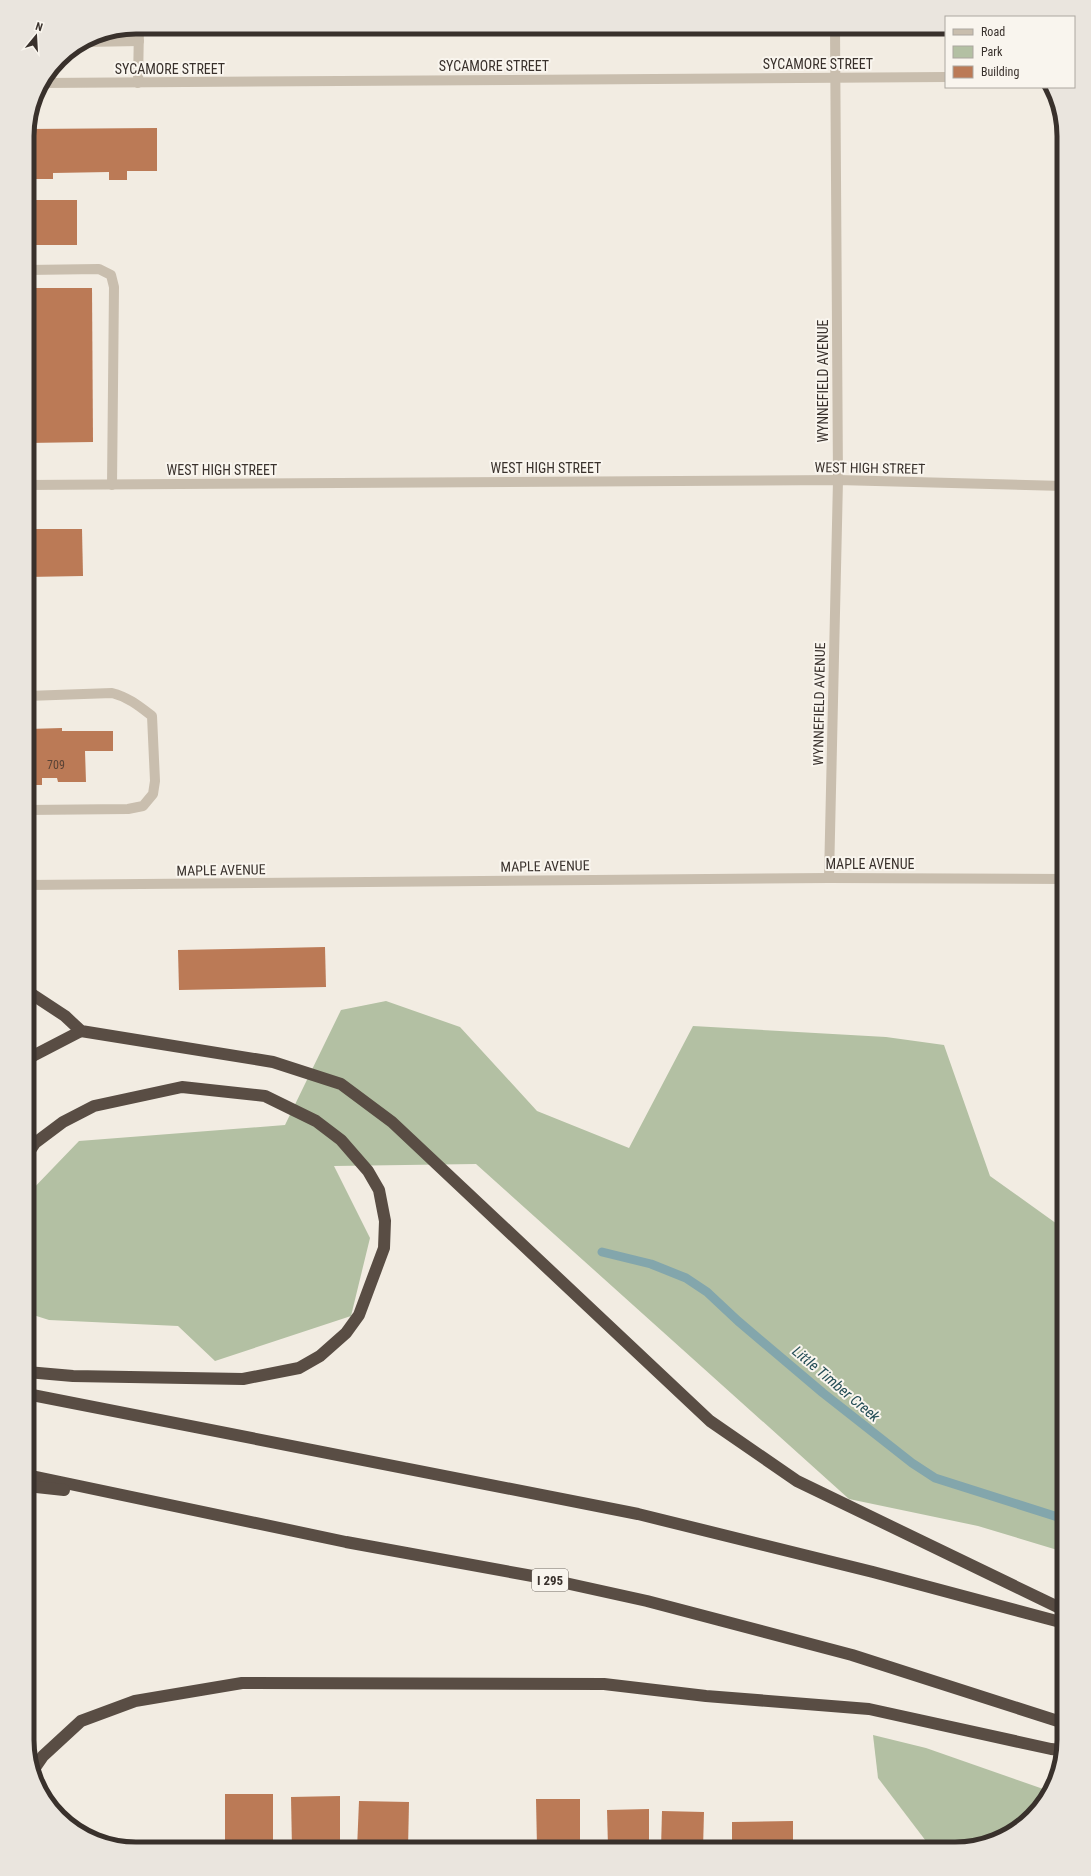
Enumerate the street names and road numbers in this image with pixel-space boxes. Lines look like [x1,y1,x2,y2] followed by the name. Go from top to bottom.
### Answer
[763,56,873,72] street label: SYCAMORE STREET
[439,58,549,74] street label: SYCAMORE STREET
[115,61,225,77] street label: SYCAMORE STREET
[815,319,831,443] street label: WYNNEFIELD AVENUE
[814,459,926,477] street label: WEST HIGH STREET
[491,460,601,476] street label: WEST HIGH STREET
[167,462,277,478] street label: WEST HIGH STREET
[810,642,828,766] street label: WYNNEFIELD AVENUE
[825,856,915,872] street label: MAPLE AVENUE
[500,857,590,875] street label: MAPLE AVENUE
[176,861,266,879] street label: MAPLE AVENUE
[532,1569,568,1591] road number: I 295

